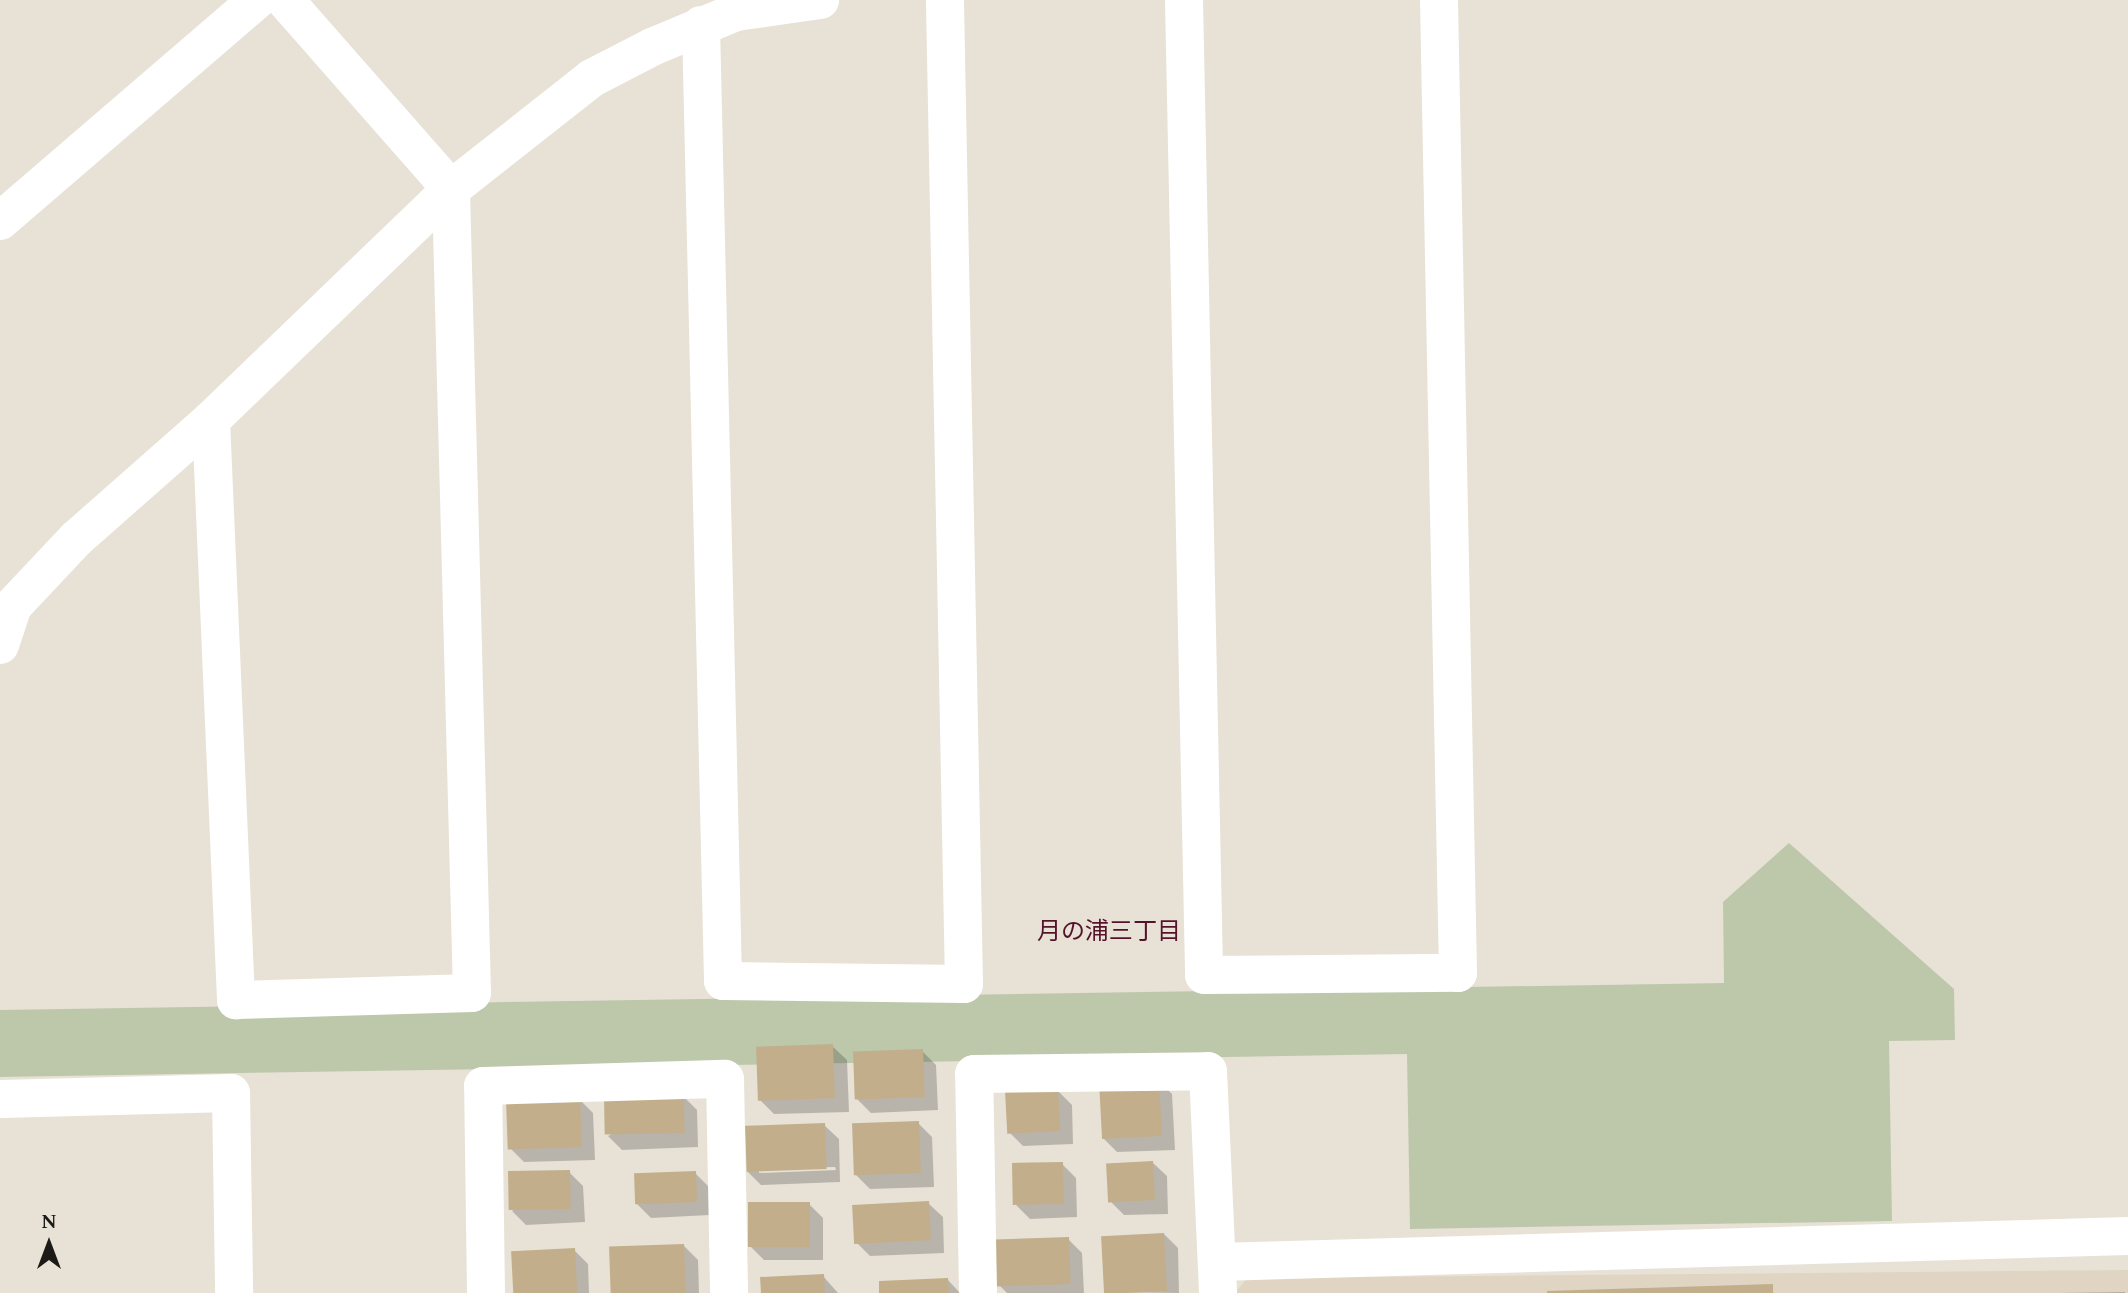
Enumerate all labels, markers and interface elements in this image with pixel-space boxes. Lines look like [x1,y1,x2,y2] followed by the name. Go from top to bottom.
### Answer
[1037,919,1181,947] district label: 月の浦三丁目
[41,1208,57,1237] text: N
[14,1209,84,1279] north arrow

